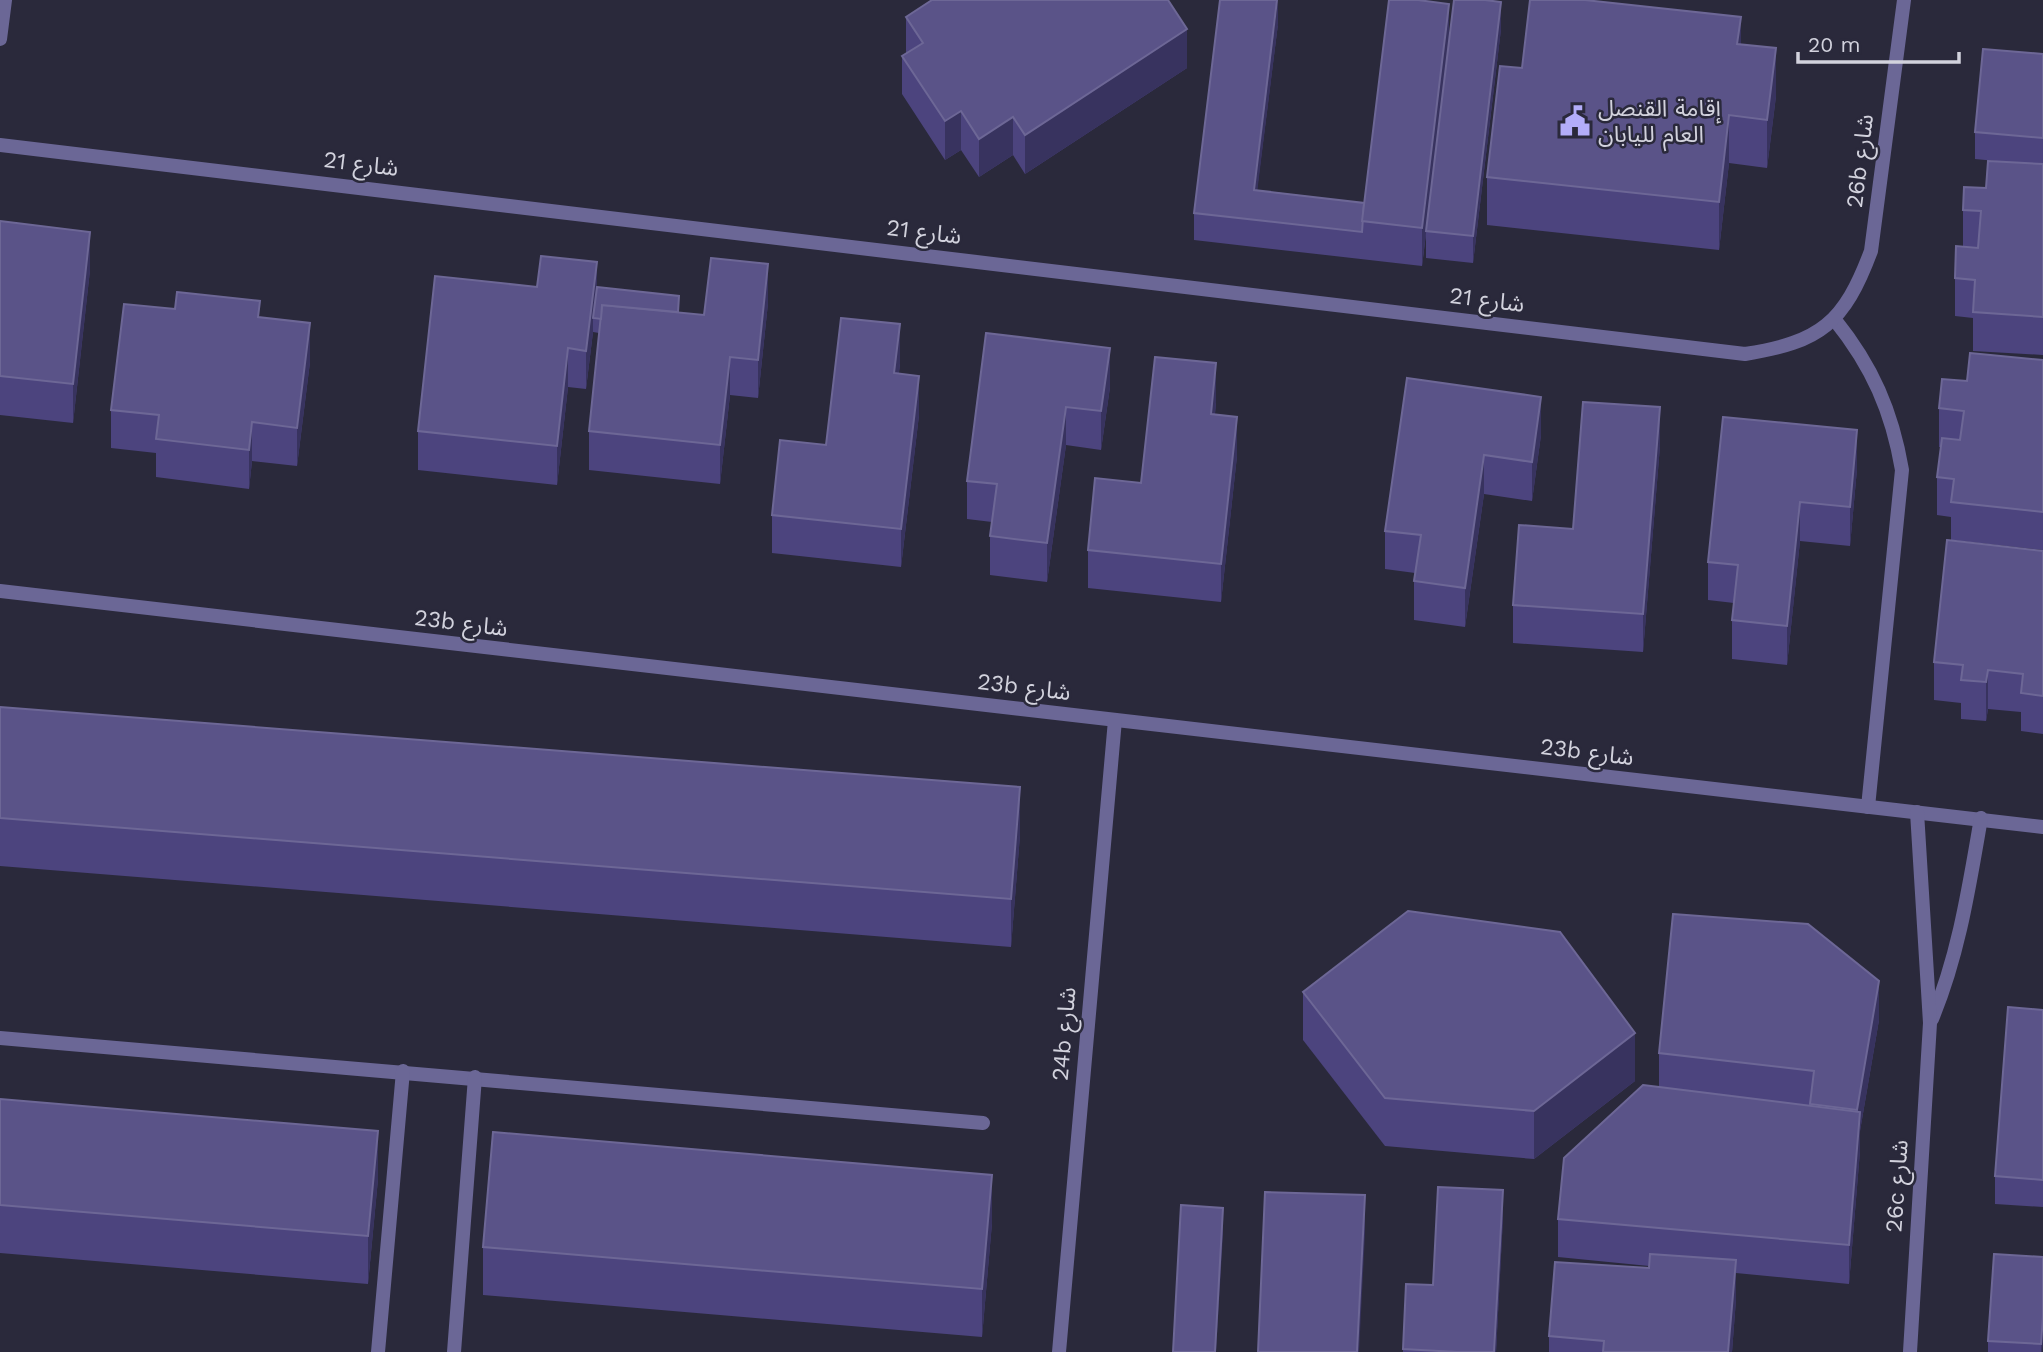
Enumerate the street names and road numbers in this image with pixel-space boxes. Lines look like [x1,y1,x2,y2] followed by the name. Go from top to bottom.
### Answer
[1841,112,1882,210] street label: 26b شارع
[322,146,400,185] street label: شارع 21
[885,214,963,253] street label: شارع 21
[1448,282,1526,321] street label: شارع 21
[412,604,509,645] street label: 23b شارع
[975,668,1072,709] street label: 23b شارع
[1538,733,1635,774] street label: 23b شارع
[1046,986,1085,1082] street label: 24b شارع
[1880,1139,1917,1234] street label: 26c شارع

